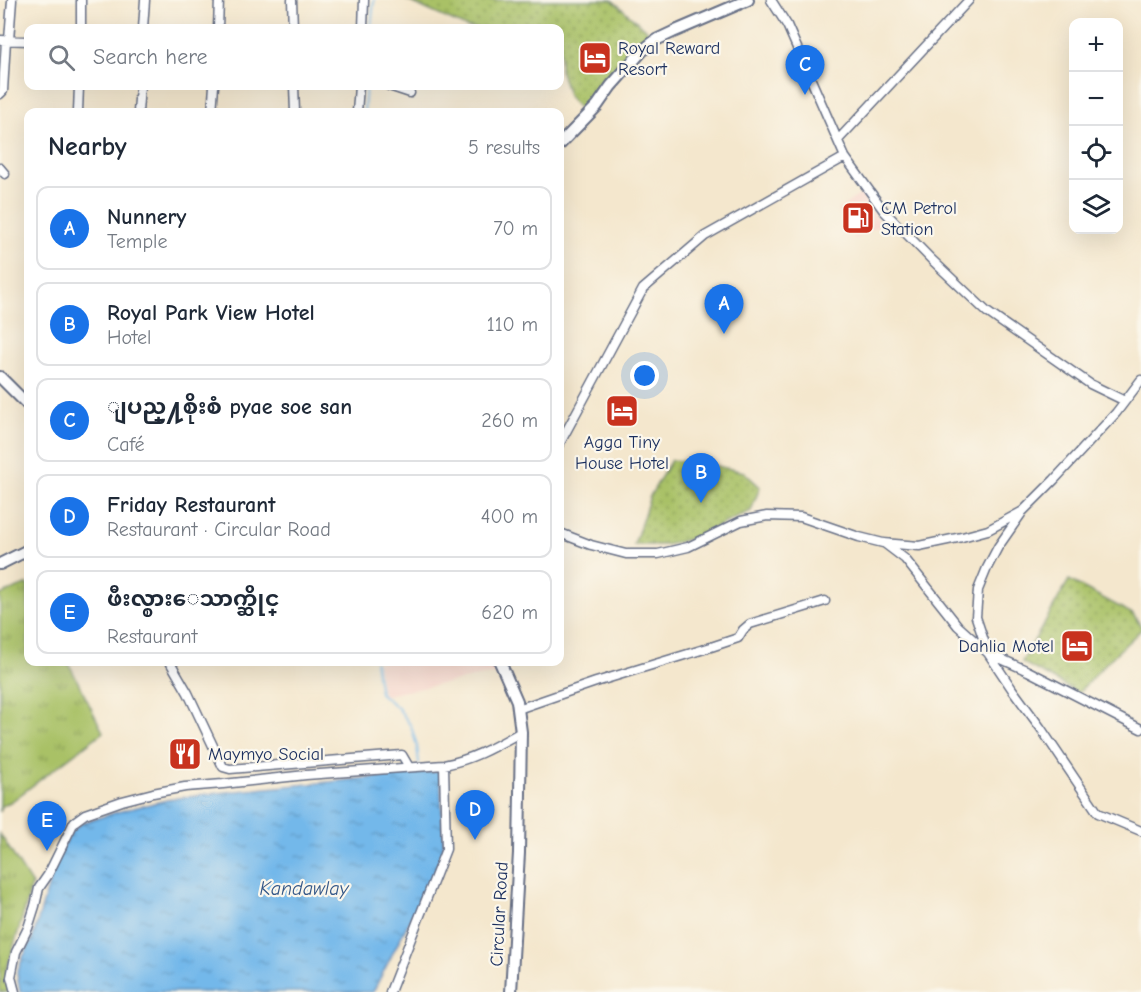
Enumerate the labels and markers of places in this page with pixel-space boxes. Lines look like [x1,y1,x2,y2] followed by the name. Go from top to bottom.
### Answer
[618,38,720,80] place label: Royal Reward Resort
[577,40,613,76] hotel icon: Royal Reward Resort
[786,46,824,95] pin: C
[881,198,957,240] place label: CM Petrol Station
[840,200,876,236] fuel station icon: CM Petrol Station
[704,284,744,334] pin: A
[604,393,640,429] hotel icon: Agga Tiny House Hotel
[575,432,669,474] place label: Agga Tiny House Hotel
[682,454,720,503] pin: B
[1059,628,1095,664] hotel icon: Dahlia Motel
[958,636,1054,657] place label: Dahlia Motel
[167,736,203,772] restaurant icon: Maymyo Social
[208,744,324,765] place label: Maymyo Social
[456,790,494,840] pin: D
[28,802,66,851] pin: E

